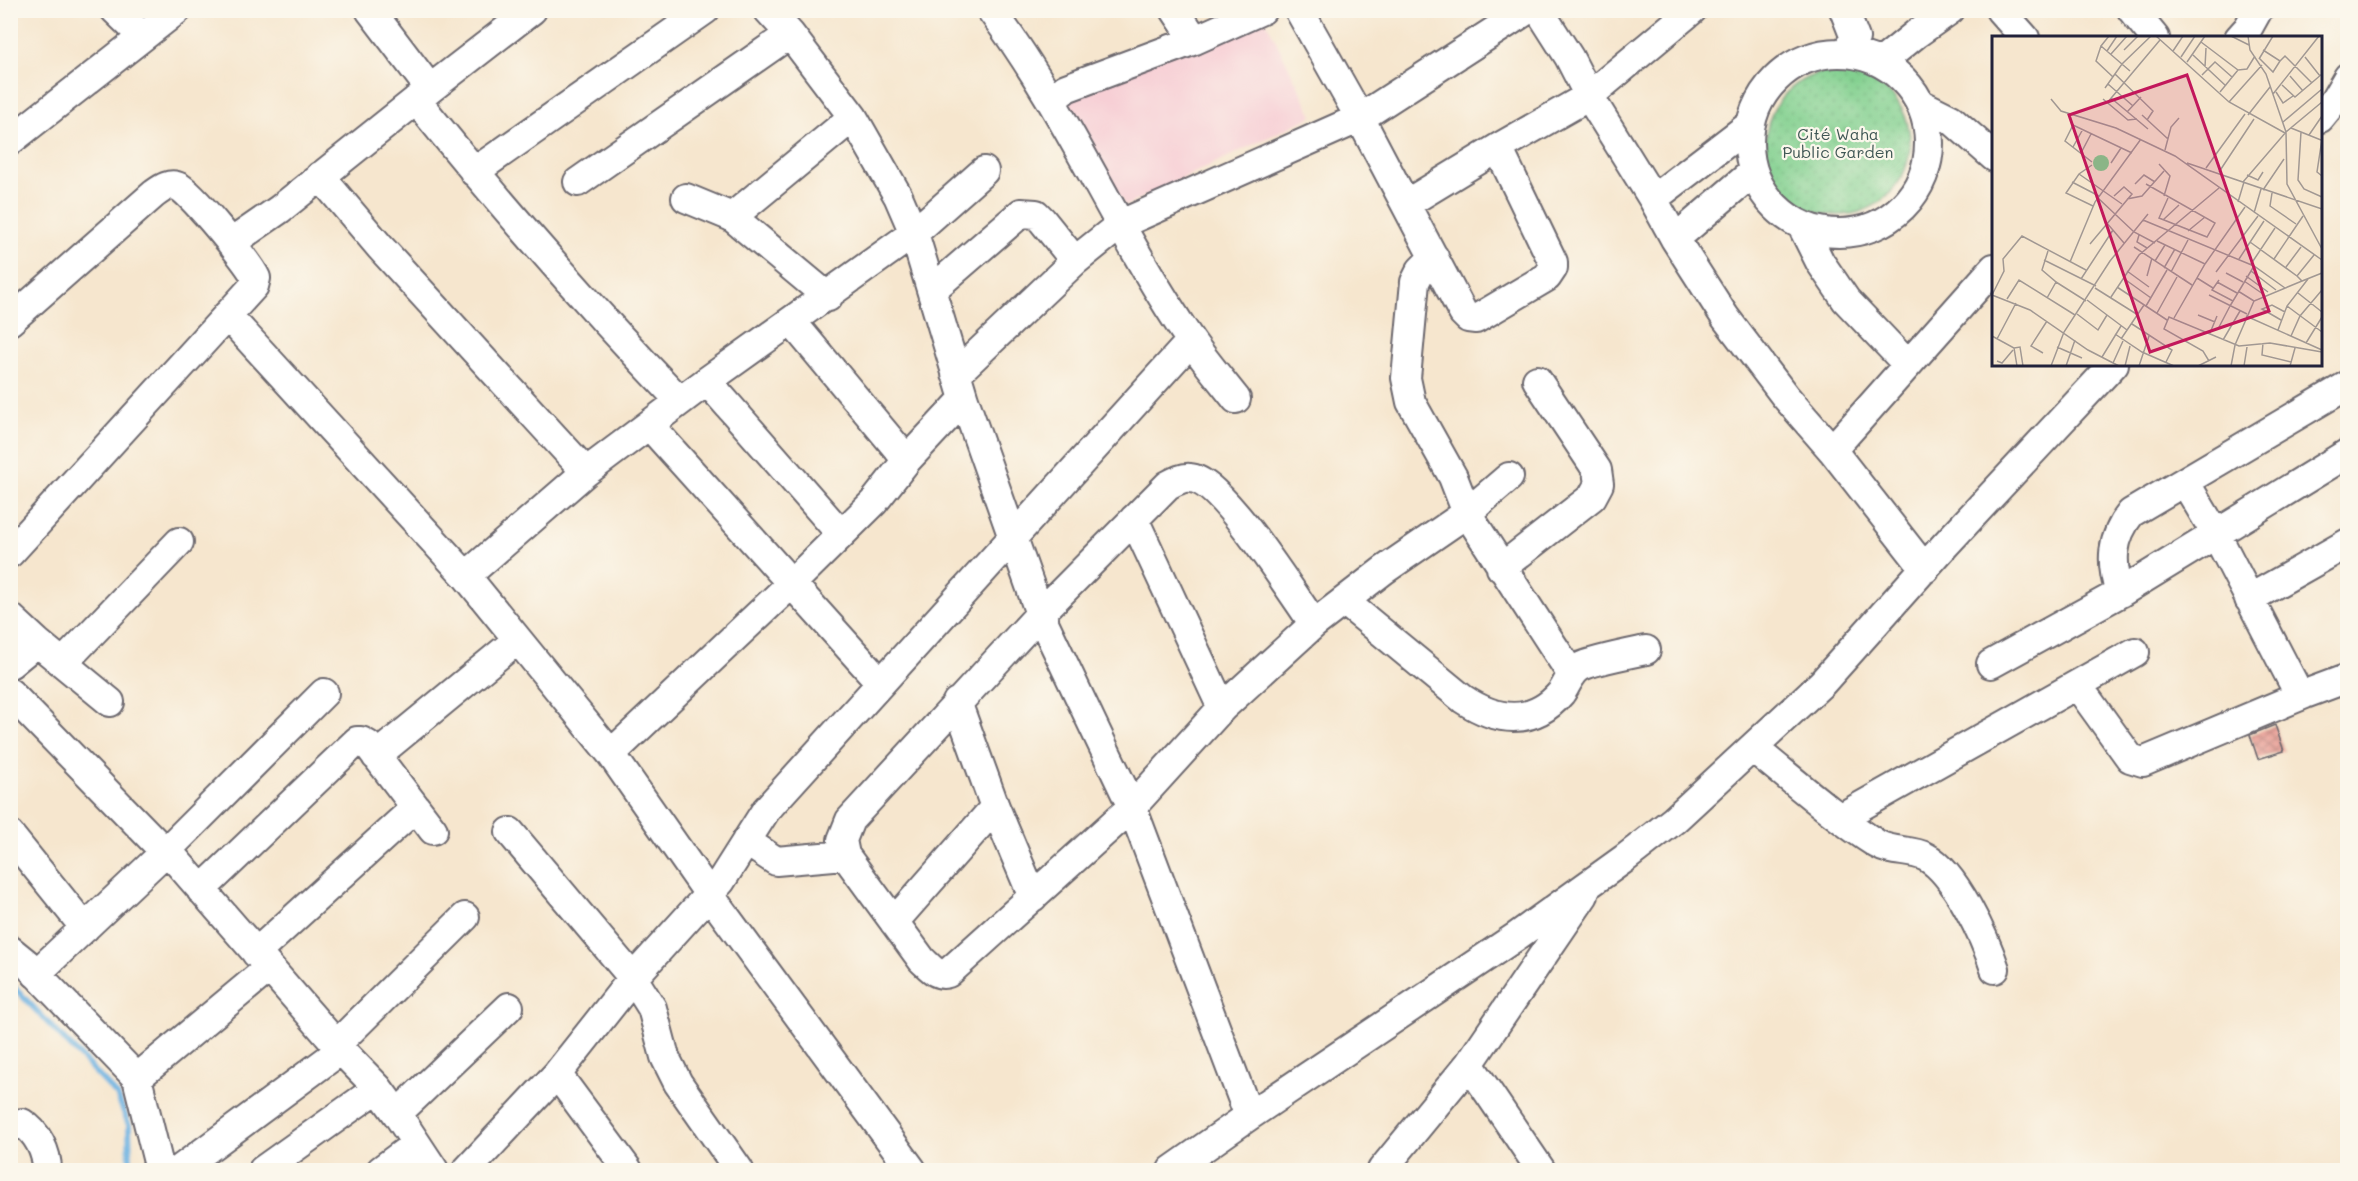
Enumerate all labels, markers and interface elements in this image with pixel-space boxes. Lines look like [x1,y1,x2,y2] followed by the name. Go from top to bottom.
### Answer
[1992,36,2322,366] inset map
[1783,123,1893,162] park label: Cité Waha Public Garden

